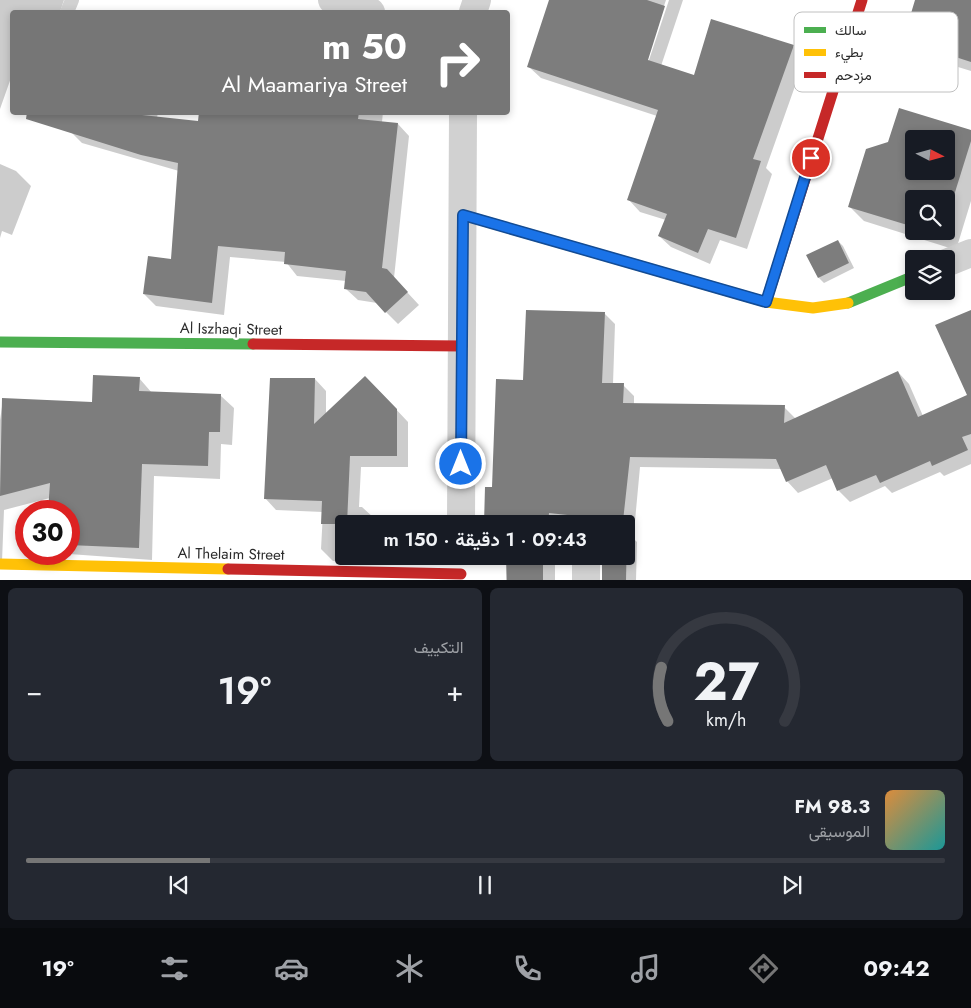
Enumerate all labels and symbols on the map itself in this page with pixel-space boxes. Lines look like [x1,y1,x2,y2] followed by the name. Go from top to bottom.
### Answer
[794,12,958,92] legend
[835,20,866,40] text: سالك
[835,42,863,64] text: بطيء
[835,65,872,85] text: مزدحم
[905,130,955,180] north arrow
[790,137,832,179] pin
[180,317,283,341] street label: Al Iszhaqi Street
[434,437,486,489] position arrow
[15,500,80,565] speed limit sign: 30
[177,542,285,566] street label: Al Thelaim Street

